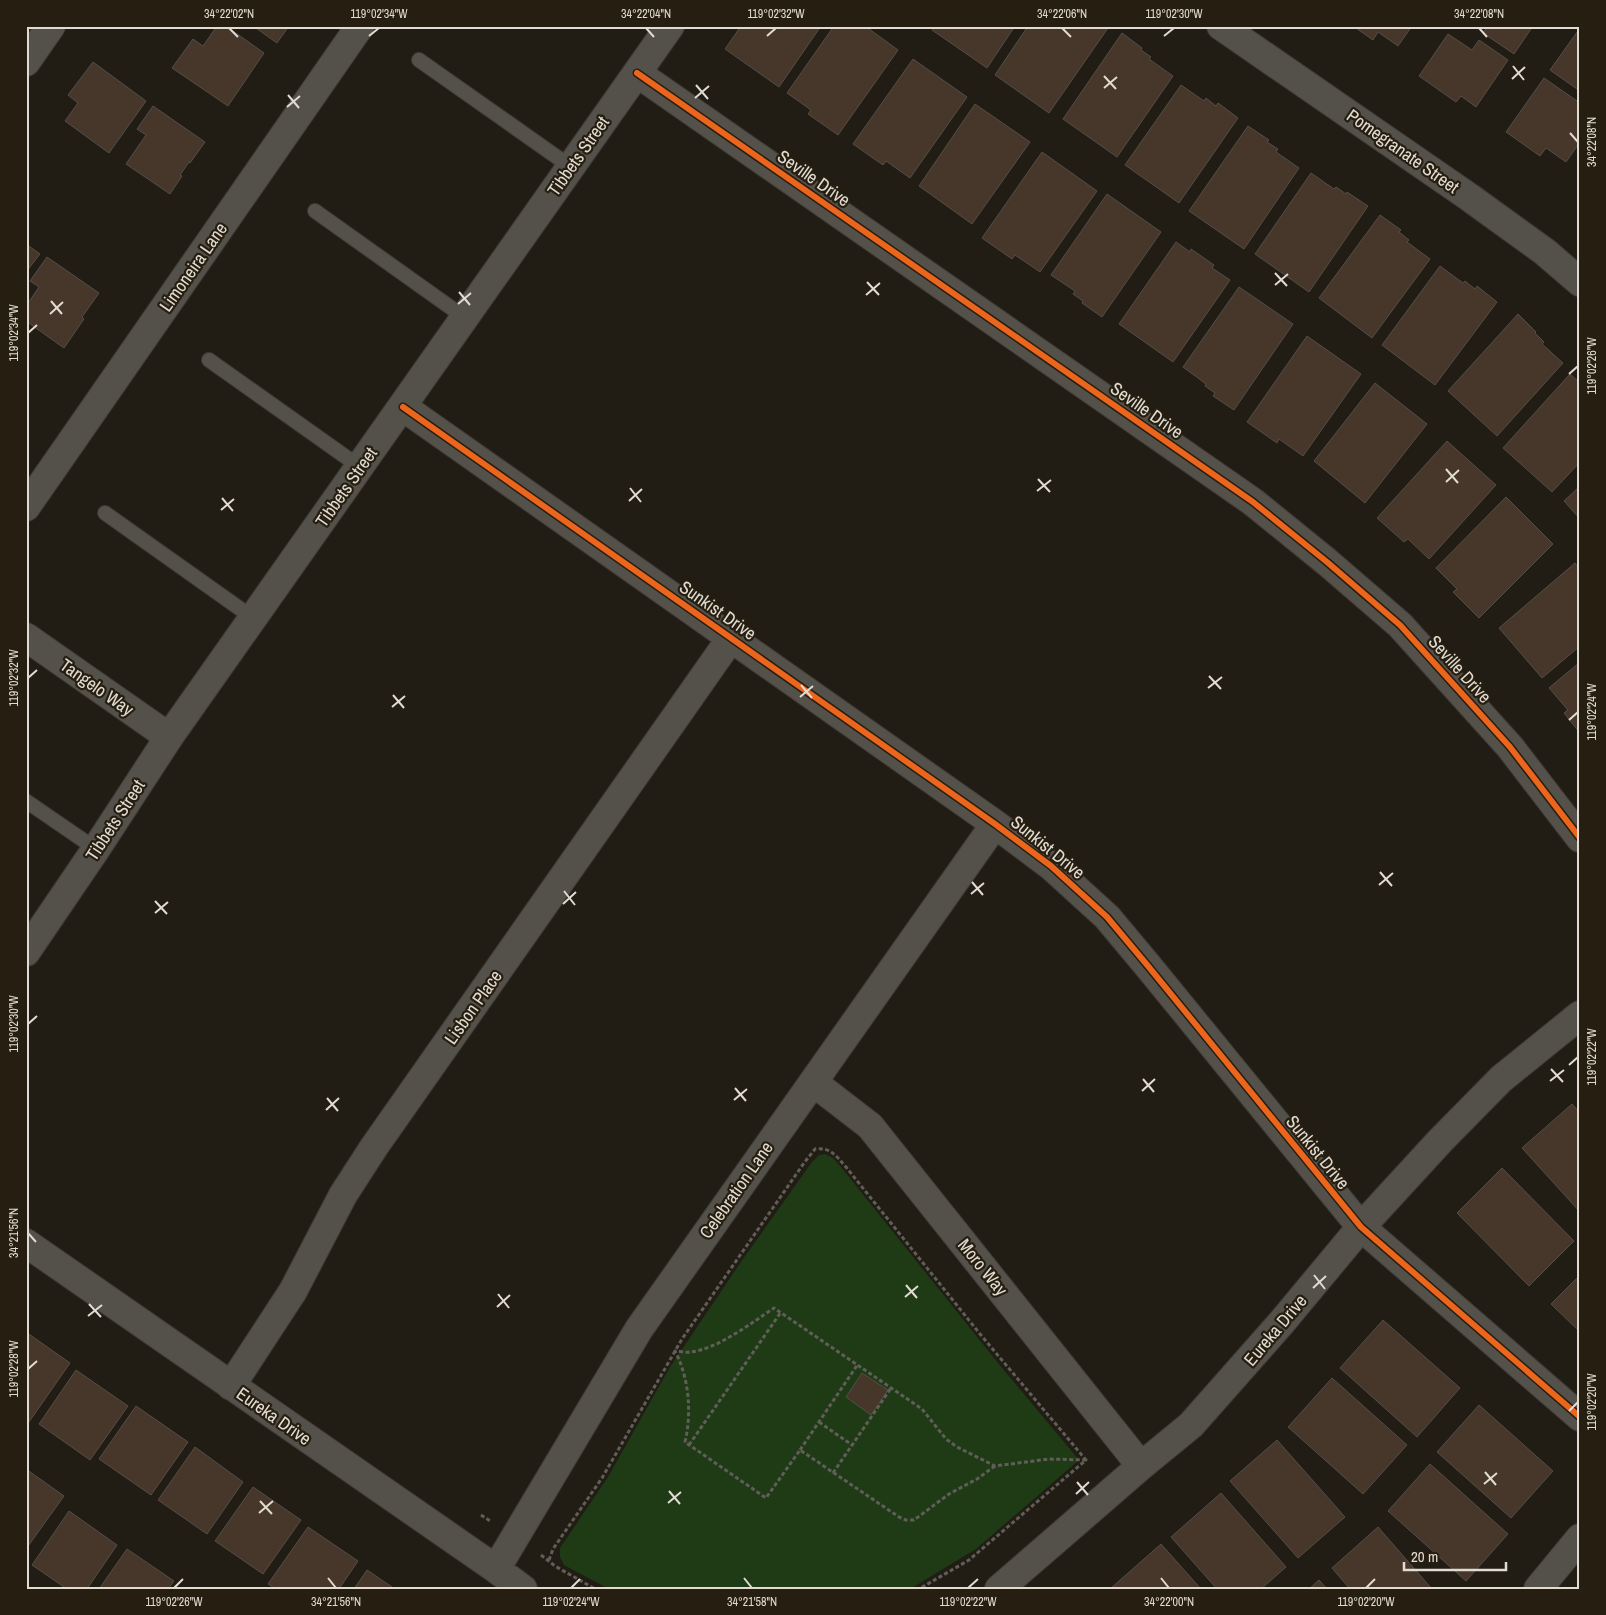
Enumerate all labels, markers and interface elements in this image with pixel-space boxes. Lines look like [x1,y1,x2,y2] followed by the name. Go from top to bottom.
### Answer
[204,6,254,22] text: 34°22'02"N
[350,6,408,22] text: 119°02'34"W
[621,6,671,22] text: 34°22'04"N
[747,6,805,22] text: 119°02'32"W
[1037,6,1087,22] text: 34°22'06"N
[1145,6,1203,22] text: 119°02'30"W
[1454,6,1504,22] text: 34°22'08"N
[1342,103,1464,199] street label: Pomegranate Street
[541,111,615,201] street label: Tibbets Street
[1584,117,1600,167] text: 34°22'08"N
[773,144,855,212] street label: Seville Drive
[153,217,233,317] street label: Limoneira Lane
[6,304,22,362] text: 119°02'34"W
[1584,337,1600,395] text: 119°02'26"W
[1106,376,1188,444] street label: Seville Drive
[309,442,383,532] street label: Tibbets Street
[675,574,761,646] street label: Sunkist Drive
[1423,630,1497,708] street label: Seville Drive
[6,649,22,707] text: 119°02'32"W
[55,652,140,722] street label: Tangelo Way
[1584,683,1600,741] text: 119°02'24"W
[79,774,151,866] street label: Tibbets Street
[1006,809,1090,885] street label: Sunkist Drive
[438,965,508,1049] street label: Lisbon Place
[6,995,22,1053] text: 119°02'30"W
[1584,1028,1600,1086] text: 119°02'22"W
[1280,1110,1356,1194] street label: Sunkist Drive
[693,1136,779,1244] street label: Celebration Lane
[6,1208,22,1258] text: 34°21'56"N
[952,1233,1014,1301] street label: Moro Way
[1238,1289,1312,1371] street label: Eureka Drive
[6,1340,22,1398] text: 119°02'28"W
[1584,1373,1600,1431] text: 119°02'20"W
[232,1381,316,1451] street label: Eureka Drive
[1404,1540,1506,1572] scale bar
[1411,1546,1438,1567] text: 20 m
[145,1594,203,1610] text: 119°02'26"W
[311,1594,361,1610] text: 34°21'56"N
[542,1594,600,1610] text: 119°02'24"W
[727,1594,777,1610] text: 34°21'58"N
[939,1594,997,1610] text: 119°02'22"W
[1144,1594,1194,1610] text: 34°22'00"N
[1337,1594,1395,1610] text: 119°02'20"W

